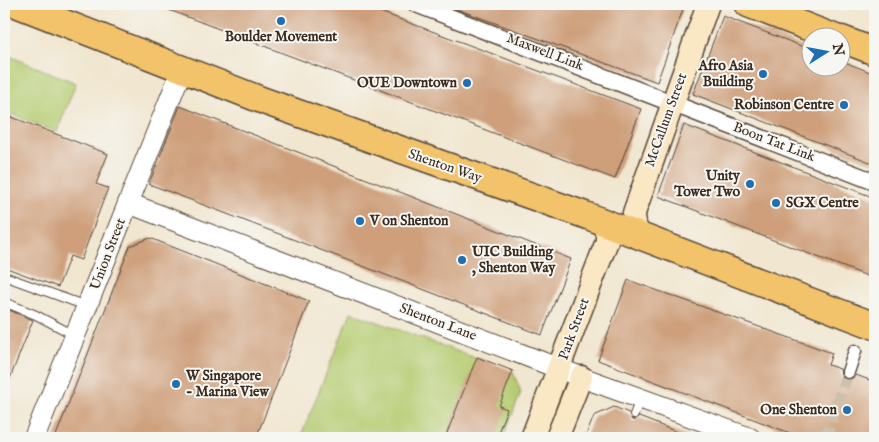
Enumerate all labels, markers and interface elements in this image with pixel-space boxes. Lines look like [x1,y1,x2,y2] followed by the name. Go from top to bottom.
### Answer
[275,15,287,27] marker: Boulder Movement
[225,28,337,46] place label: Boulder Movement
[802,28,852,78] north arrow
[504,29,586,75] street label: Maxwell Link
[828,41,848,57] text: N
[698,57,754,91] place label: Afro Asia Building
[757,68,769,80] marker: Afro Asia Building
[641,70,691,169] street label: McCallum Street
[357,74,458,92] place label: OUE Downtown
[461,77,473,89] marker: OUE Downtown
[734,96,835,114] place label: Robinson Centre
[838,99,850,111] marker: Robinson Centre
[730,118,818,166] street label: Boon Tat Link
[406,145,484,187] street label: Shenton Way
[673,167,741,201] place label: Unity Tower Two
[744,178,756,190] marker: Unity Tower Two
[786,194,859,212] place label: SGX Centre
[770,197,782,209] marker: SGX Centre
[369,212,449,230] place label: V on Shenton
[86,215,130,292] street label: Union Street
[354,215,366,227] marker: V on Shenton
[471,243,556,277] place label: UIC Building , Shenton Way
[456,254,468,266] marker: UIC Building , Shenton Way
[555,295,594,362] street label: Park Street
[397,299,480,345] street label: Shenton Lane
[185,367,269,401] place label: W Singapore - Marina View
[170,378,182,390] marker: W Singapore - Marina View
[760,401,838,419] place label: One Shenton
[841,404,853,416] marker: One Shenton

